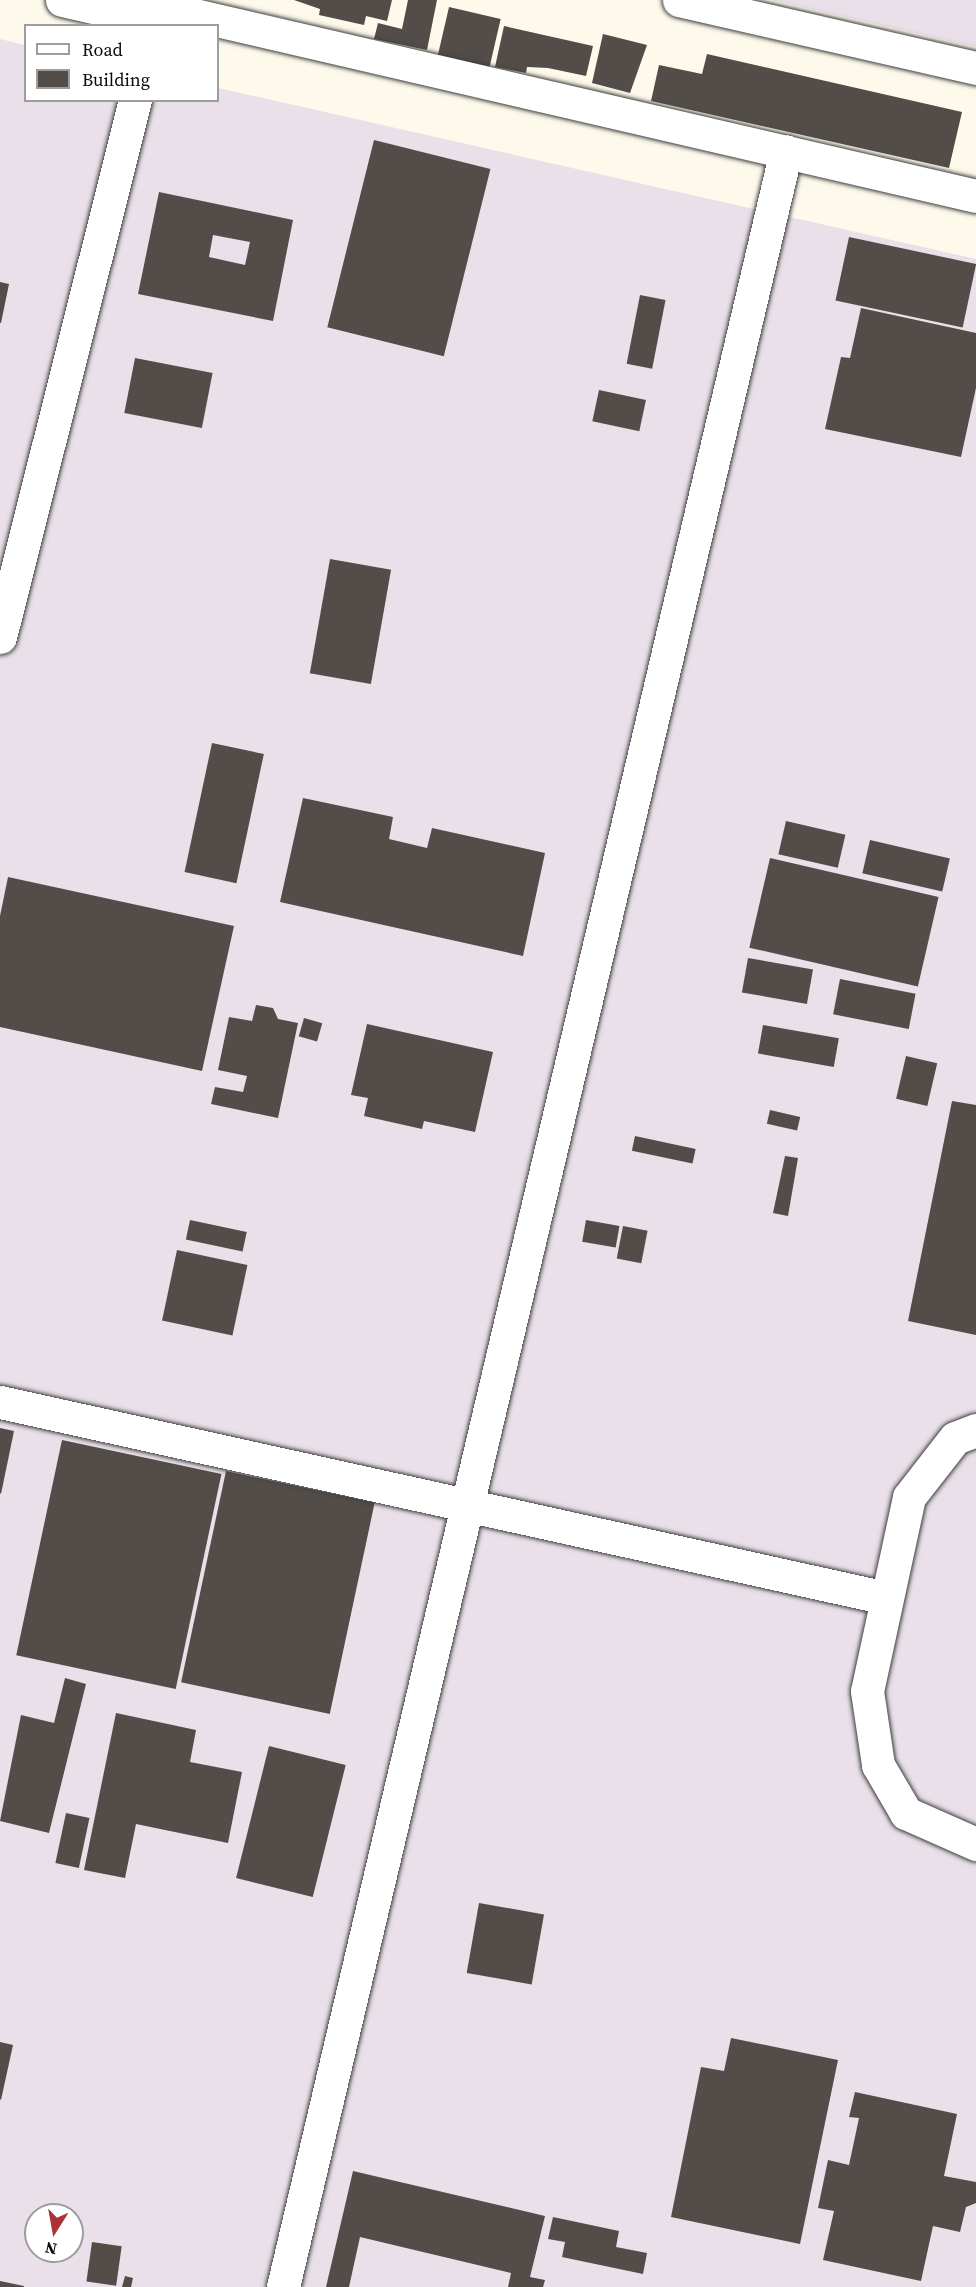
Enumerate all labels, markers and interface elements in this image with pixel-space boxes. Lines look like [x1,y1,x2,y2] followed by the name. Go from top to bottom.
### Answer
[24,24,219,102] legend
[82,37,123,62] text: Road
[82,67,150,92] text: Building
[24,2203,84,2263] north arrow
[43,2237,59,2261] text: N

